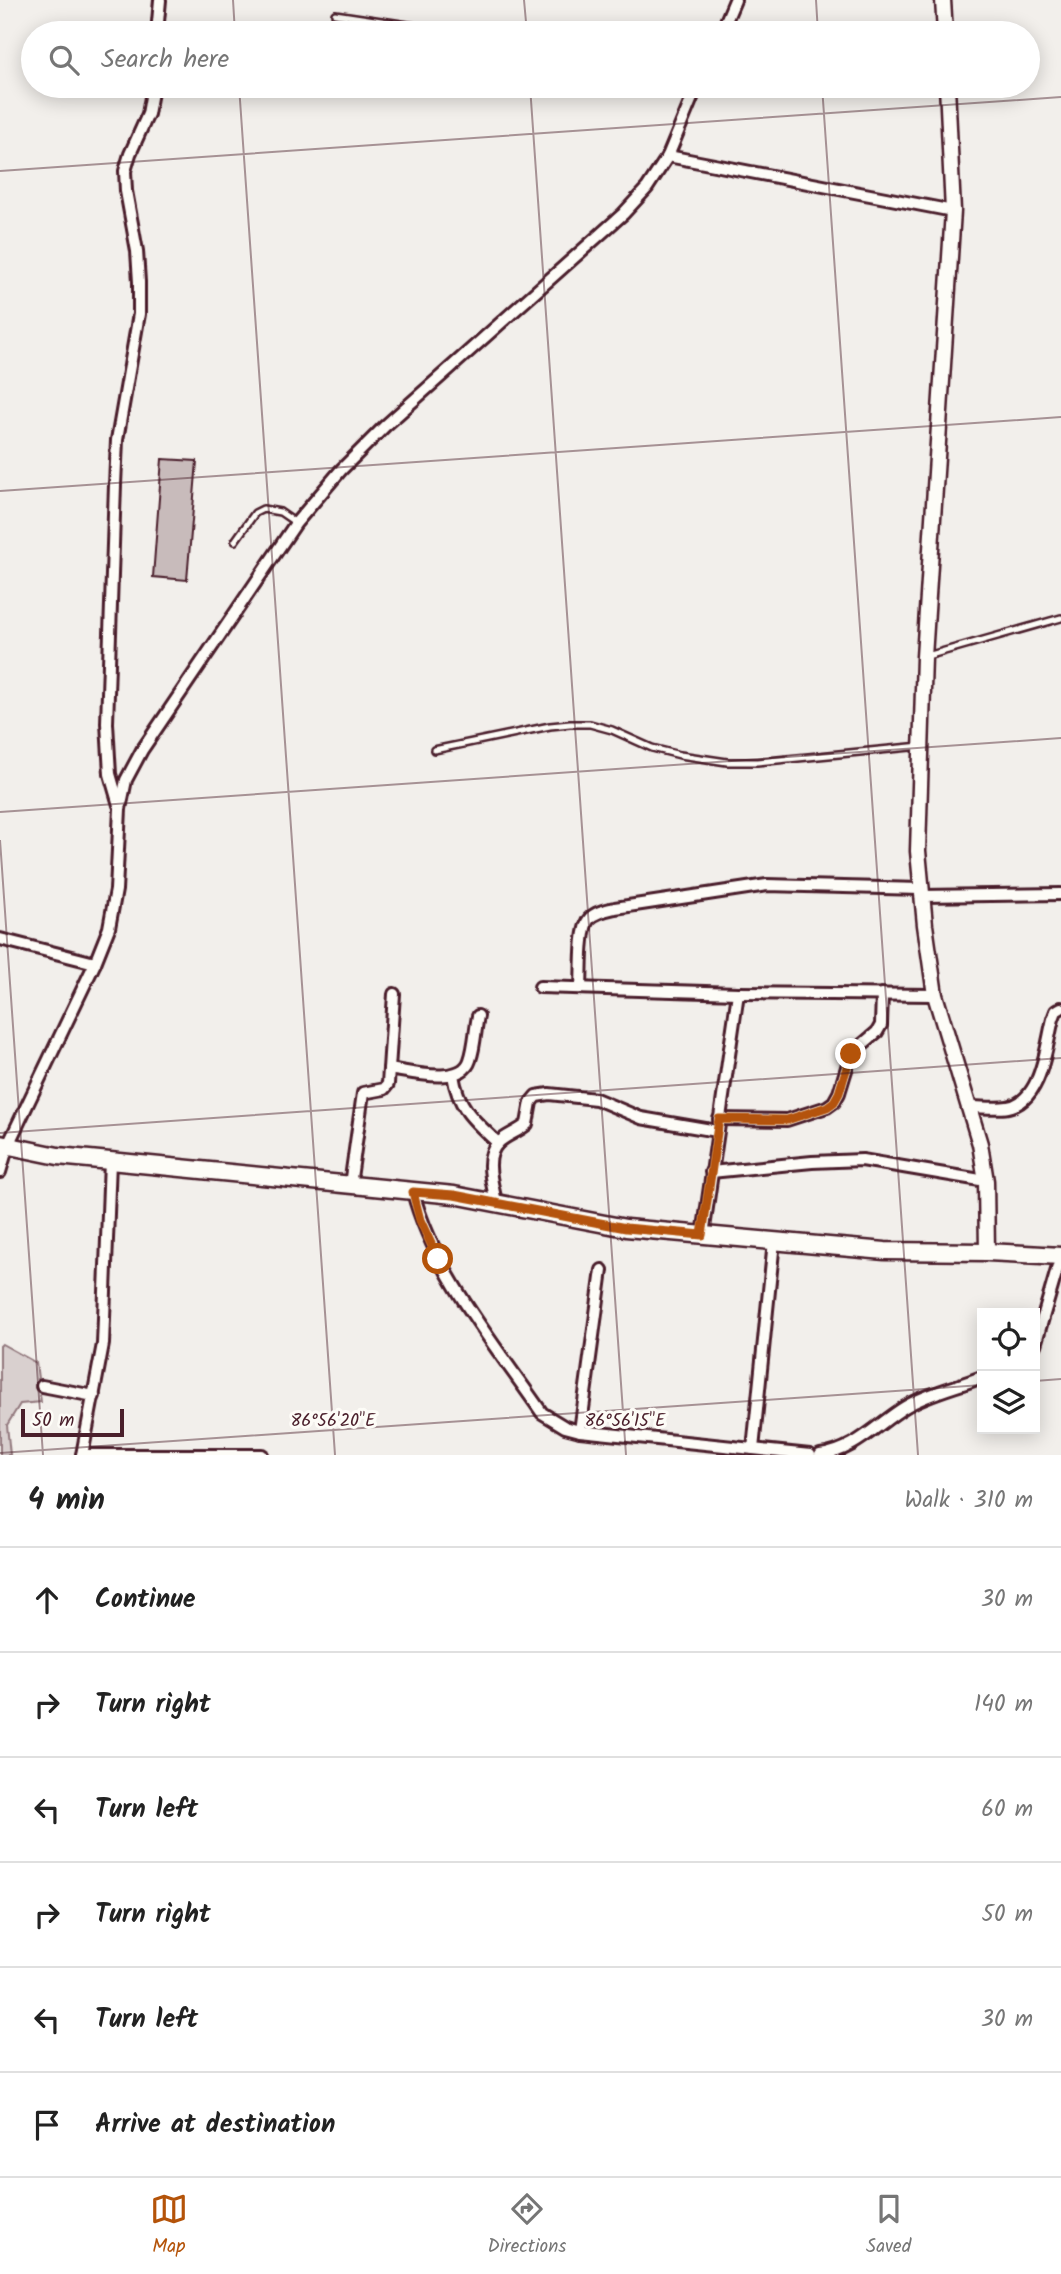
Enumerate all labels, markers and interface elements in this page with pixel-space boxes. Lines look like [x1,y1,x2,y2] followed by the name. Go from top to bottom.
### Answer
[21,21,1040,98] search box
[101,39,229,81] text: Search here
[45,41,83,79] icon: search
[835,1038,866,1069] route end
[422,1243,453,1274] route start
[977,1308,1040,1434] map controls
[977,1308,1040,1371] button: locate
[977,1371,1040,1434] button: layers
[21,1406,124,1438] scale bar
[32,1406,74,1436] text: 50 m
[290,1407,376,1436] text: 86°56'20"E
[584,1407,666,1436] text: 86°56'15"E
[28,1477,105,1525] text: 4 min
[905,1483,1033,1519] text: Walk · 310 m
[95,1579,196,1621] text: Continue
[28,1581,66,1619] icon: ahead
[981,1582,1033,1618] text: 30 m
[95,1684,211,1726] text: Turn right
[28,1686,66,1724] icon: right
[974,1687,1033,1723] text: 140 m
[95,1789,198,1831] text: Turn left
[28,1791,66,1829] icon: left
[981,1792,1033,1828] text: 60 m
[95,1894,211,1936] text: Turn right
[28,1896,66,1934] icon: right
[982,1897,1033,1933] text: 50 m
[95,1999,198,2041] text: Turn left
[28,2001,66,2039] icon: left
[981,2002,1033,2038] text: 30 m
[95,2104,335,2146] text: Arrive at destination
[28,2106,66,2144] icon: arrive
[150,2190,188,2262] tab: Map
[488,2190,566,2262] tab: Directions
[866,2190,911,2262] tab: Saved

